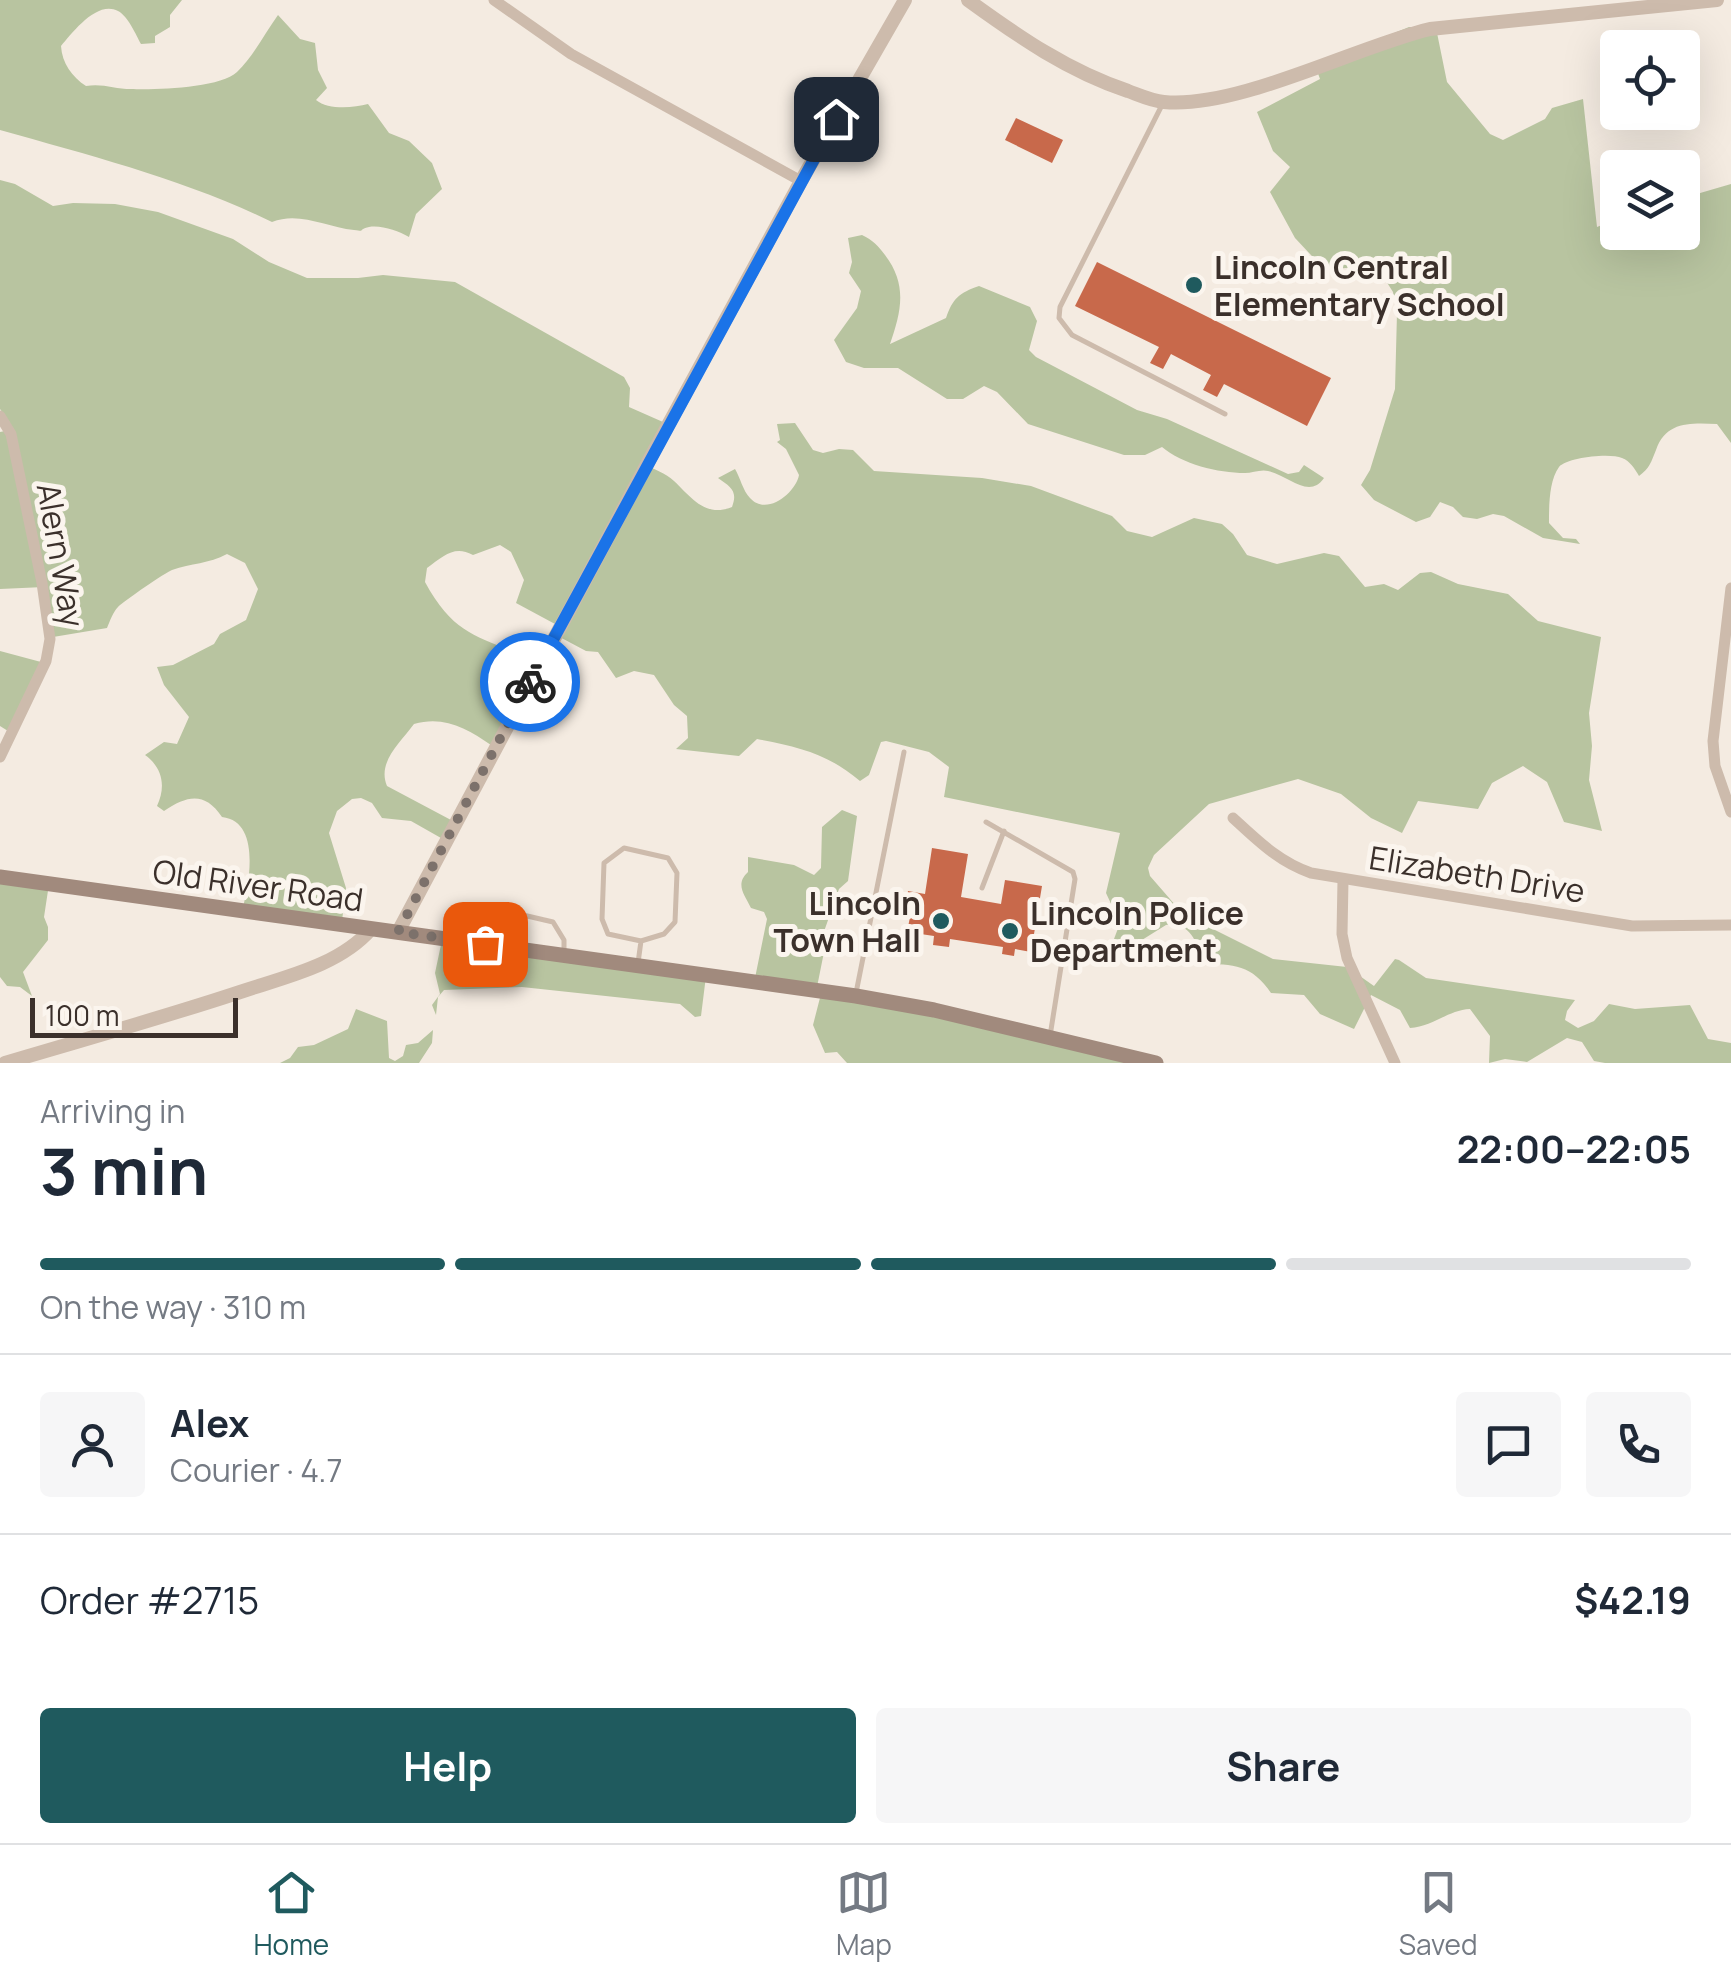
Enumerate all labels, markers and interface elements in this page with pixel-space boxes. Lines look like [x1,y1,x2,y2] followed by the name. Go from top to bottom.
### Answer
[1600,30,1700,250] map controls
[1600,30,1700,130] button: locate
[794,77,879,162] pin
[809,92,864,147] icon: home
[1600,150,1700,250] button: layers
[1214,245,1505,326] place label: Lincoln Central Elementary School
[1183,274,1205,296] marker: Lincoln Central Elementary School
[27,479,95,631] street label: Alern Way
[480,632,580,732] courier
[503,655,558,710] icon: bike
[1366,835,1588,913] street label: Elizabeth Drive
[150,848,366,922] street label: Old River Road
[773,881,921,962] place label: Lincoln Town Hall
[1030,891,1244,972] place label: Lincoln Police Department
[443,902,528,987] pin
[930,910,952,932] marker: Lincoln Town Hall
[458,917,513,972] icon: bag
[999,920,1021,942] marker: Lincoln Police Department
[30,993,238,1038] scale bar
[45,996,119,1034] text: 100 m
[40,1089,185,1133] text: Arriving in
[1457,1122,1691,1174] text: 22:00–22:05
[40,1126,208,1215] text: 3 min
[40,1285,306,1329] text: On the way · 310 m
[40,1392,145,1497] button: person
[1456,1392,1561,1497] button: chat
[1586,1392,1691,1497] button: phone
[170,1396,249,1448] text: Alex
[170,1448,343,1492] text: Courier · 4.7
[40,1573,259,1625] text: Order #2715
[1574,1573,1691,1625] text: $42.19
[40,1708,856,1823] button: Help
[876,1708,1691,1823] button: Share
[253,1865,329,1963] tab: Home
[836,1865,892,1963] tab: Map
[1399,1865,1478,1963] tab: Saved

